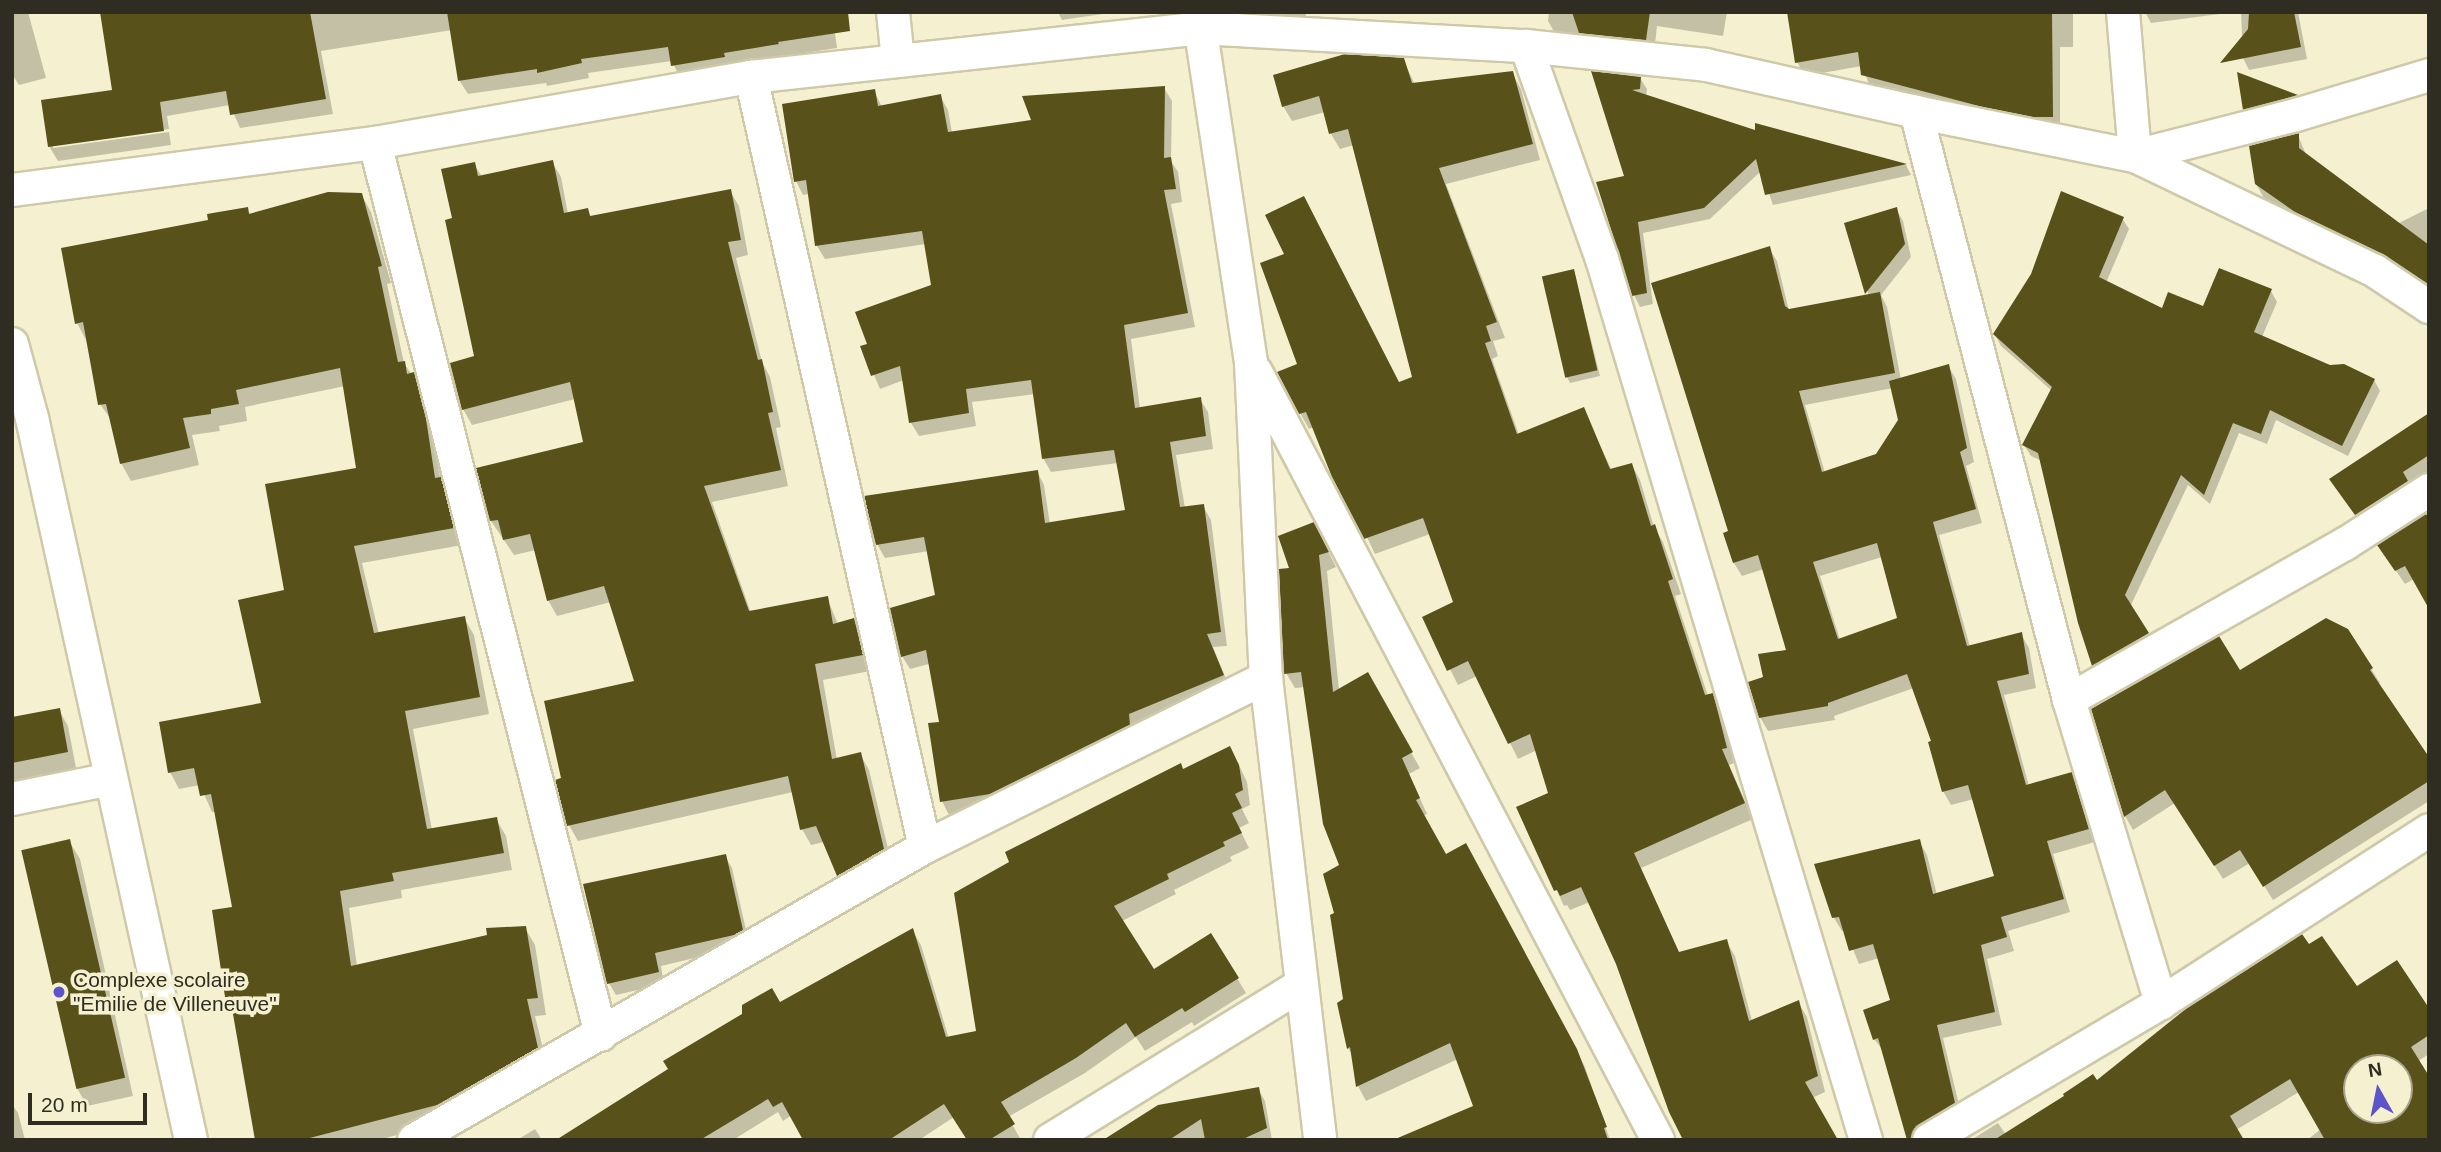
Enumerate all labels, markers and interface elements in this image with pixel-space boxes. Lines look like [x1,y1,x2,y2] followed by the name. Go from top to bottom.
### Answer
[73,967,277,1017] place label: Complexe scolaire "Emilie de Villeneuve"
[51,984,67,1000] marker: Complexe scolaire "Emilie de Villeneuve"
[2343,1054,2413,1124] north arrow
[2367,1058,2383,1081] text: N
[32,1078,150,1122] scale bar
[41,1093,88,1116] text: 20 m

